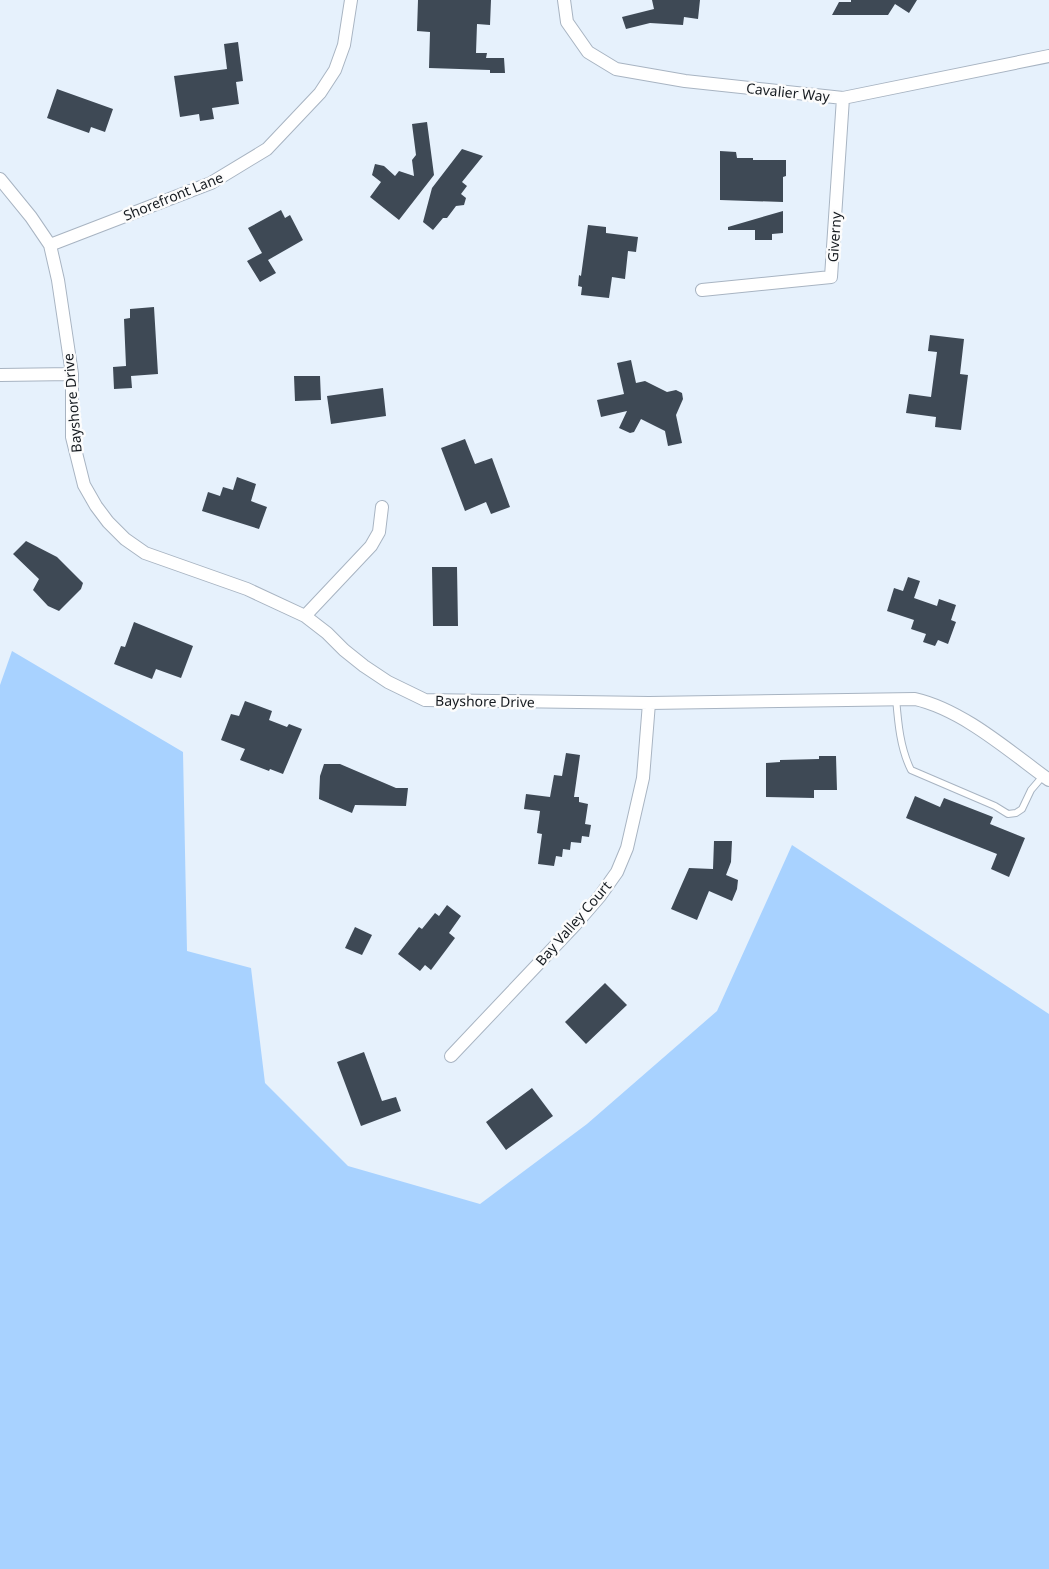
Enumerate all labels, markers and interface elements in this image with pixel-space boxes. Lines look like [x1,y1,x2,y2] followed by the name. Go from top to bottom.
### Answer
[745,78,832,106] street label: Cavalier Way
[120,167,226,225] street label: Shorefront Lane
[823,210,845,263] street label: Giverny
[58,352,86,453] street label: Bayshore Drive
[435,691,535,711] street label: Bayshore Drive
[531,877,615,969] street label: Bay Valley Court

